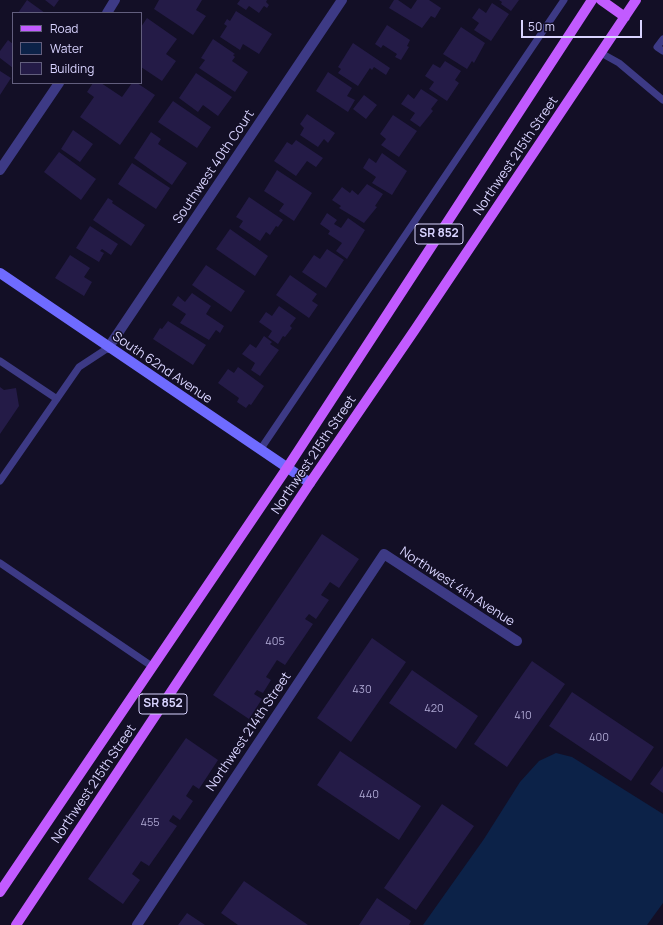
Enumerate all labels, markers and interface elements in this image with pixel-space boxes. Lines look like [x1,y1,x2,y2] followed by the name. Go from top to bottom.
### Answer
[12,12,142,84] legend
[523,12,644,38] scale bar
[528,18,555,35] text: 50 m
[50,20,78,37] text: Road
[50,40,83,57] text: Water
[50,60,94,77] text: Building
[470,94,562,218] street label: Northwest 215th Street
[170,107,258,227] street label: Southwest 40th Court
[415,224,463,244] road number: SR 852
[109,329,215,407] street label: South 62nd Avenue
[268,393,360,517] street label: Northwest 215th Street
[397,544,517,630] street label: Northwest 4th Avenue
[265,635,285,649] house number: 405
[203,670,295,794] street label: Northwest 214th Street
[352,683,372,697] house number: 430
[139,694,187,714] road number: SR 852
[424,702,444,716] house number: 420
[514,709,532,723] house number: 410
[48,722,140,846] street label: Northwest 215th Street
[589,731,609,745] house number: 400
[359,788,379,802] house number: 440
[140,816,160,830] house number: 455

